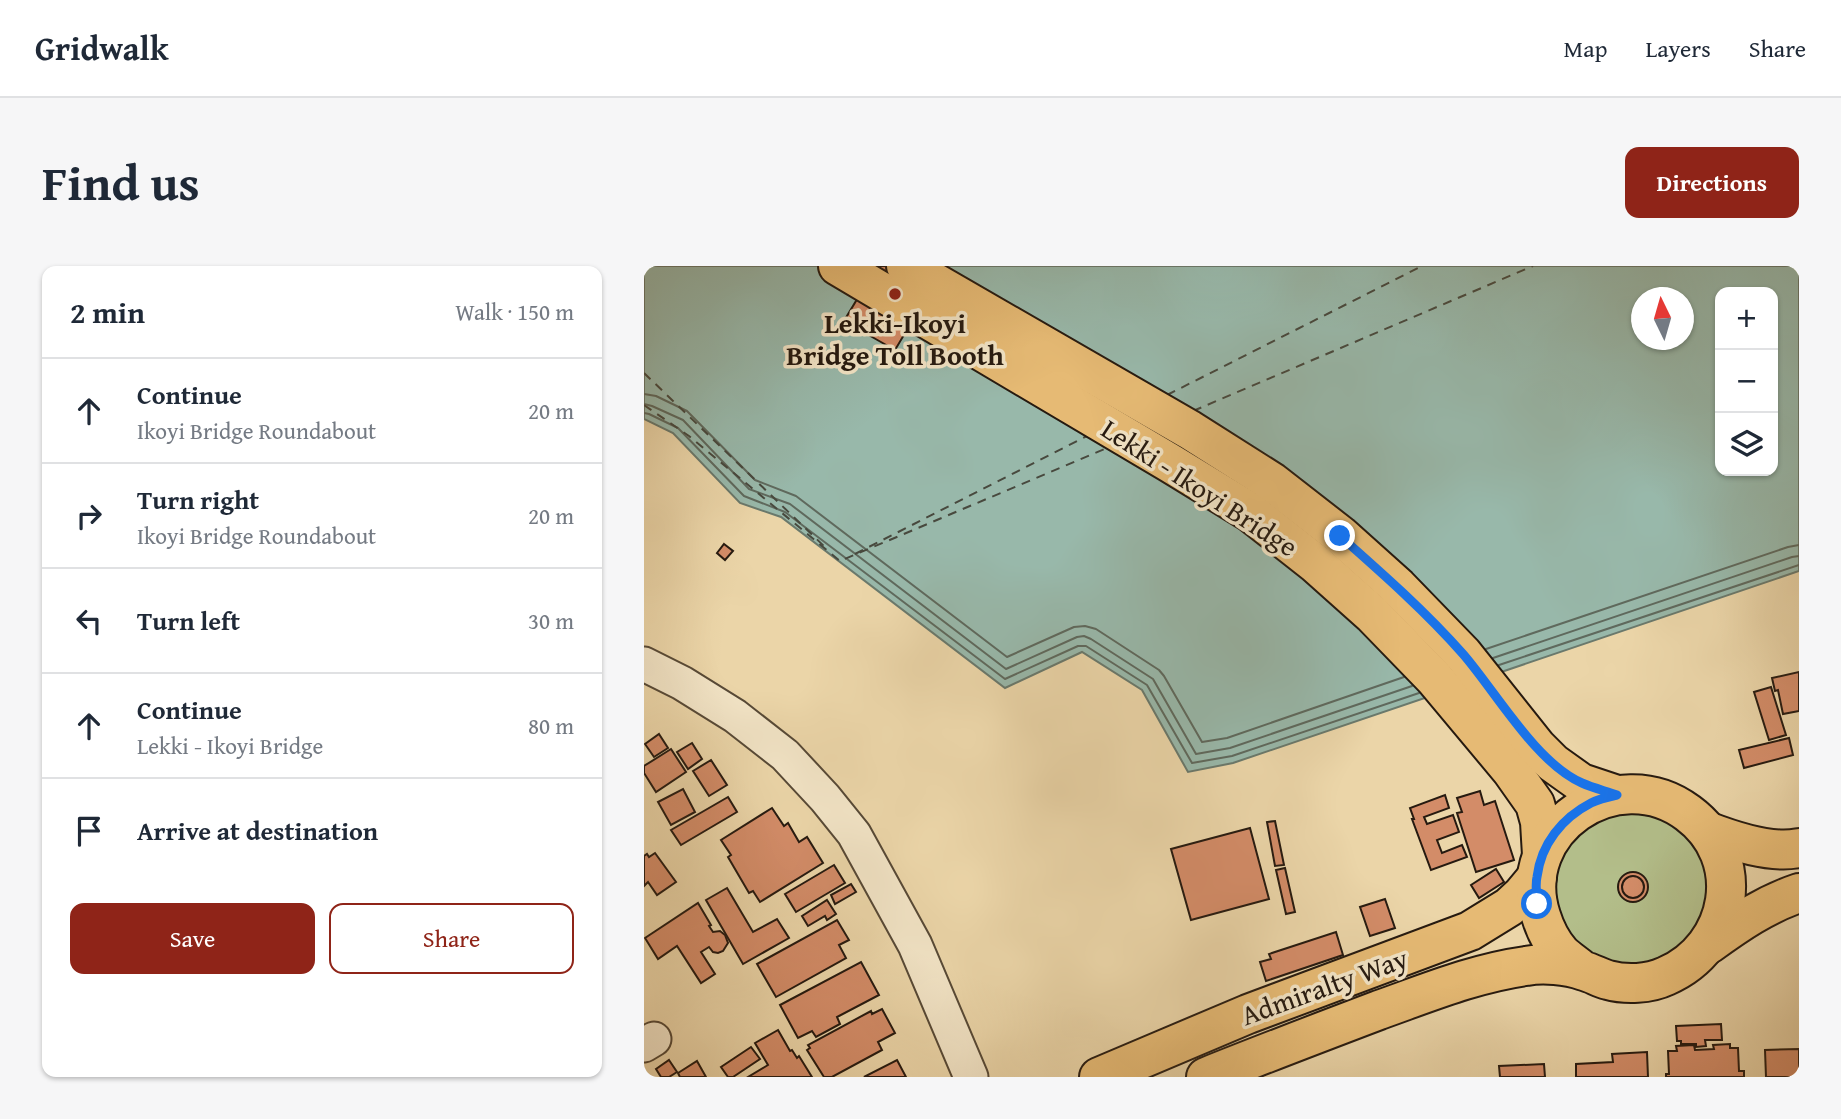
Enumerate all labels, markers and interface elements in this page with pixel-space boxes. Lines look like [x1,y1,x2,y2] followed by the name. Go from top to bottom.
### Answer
[35,24,169,72] text: Gridwalk
[1564,31,1607,66] text: Map
[1645,31,1711,66] text: Layers
[1749,31,1806,66] text: Share
[42,146,200,218] text: Find us
[1625,147,1799,218] button: Directions
[887,286,903,302] marker: Lekki-Ikoyi Bridge Toll Booth
[1631,287,1694,350] north arrow
[1715,287,1778,476] map controls
[1715,287,1778,350] button: +
[70,290,145,334] text: 2 min
[455,295,574,328] text: Walk · 150 m
[786,302,1004,375] place label: Lekki-Ikoyi Bridge Toll Booth
[1715,350,1778,413] button: −
[137,375,242,414] text: Continue
[70,392,108,430] icon: ahead
[528,394,574,427] text: 20 m
[1094,408,1306,566] street label: Lekki - Ikoyi Bridge
[1715,413,1778,476] button: layers
[137,414,376,447] text: Ikoyi Bridge Roundabout
[137,480,259,519] text: Turn right
[70,497,108,535] icon: right
[528,499,574,532] text: 20 m
[137,519,376,552] text: Ikoyi Bridge Roundabout
[1324,520,1355,551] route end
[137,601,240,640] text: Turn left
[70,602,108,640] icon: left
[528,604,574,637] text: 30 m
[137,690,242,729] text: Continue
[70,707,108,745] icon: ahead
[528,709,574,742] text: 80 m
[137,729,323,762] text: Lekki - Ikoyi Bridge
[137,811,378,850] text: Arrive at destination
[70,812,108,850] icon: arrive
[1521,888,1552,919] route start
[70,903,315,974] button: Save
[329,903,574,974] button: Share
[1235,937,1413,1035] street label: Admiralty Way

